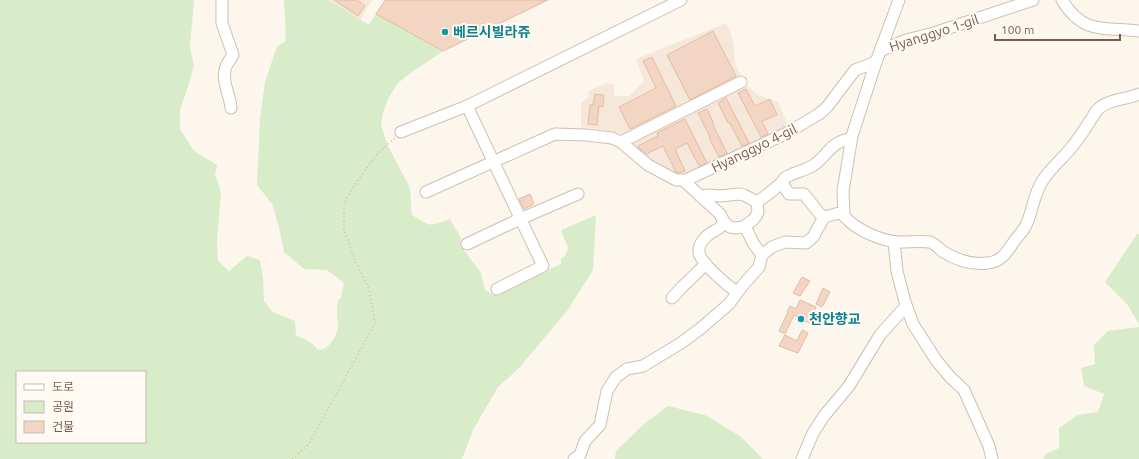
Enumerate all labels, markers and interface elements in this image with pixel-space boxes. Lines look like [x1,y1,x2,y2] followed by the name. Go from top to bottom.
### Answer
[887,11,981,55] street label: Hyanggyo 1-gil
[995,16,1120,42] scale bar
[1001,23,1034,36] text: 100 m
[453,24,530,40] place label: 베르시빌라쥬
[440,27,450,37] marker: 베르시빌라쥬
[709,120,800,176] street label: Hyanggyo 4-gil
[809,311,861,327] place label: 천안향교
[796,314,806,324] marker: 천안향교
[16,371,146,443] legend
[52,380,74,393] text: 도로
[52,400,74,413] text: 공원
[52,420,74,433] text: 건물

